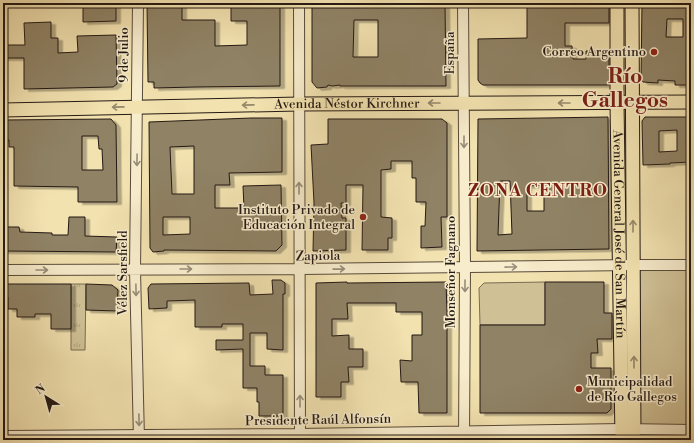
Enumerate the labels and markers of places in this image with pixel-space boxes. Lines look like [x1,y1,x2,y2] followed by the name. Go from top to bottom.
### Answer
[543,44,646,60] place label: Correo Argentino
[649,47,659,57] marker: Correo Argentino
[238,202,355,233] place label: Instituto Privado de Educación Integral
[358,212,368,222] marker: Instituto Privado de Educación Integral
[587,374,677,405] place label: Municipalidad de Río Gallegos
[574,384,584,394] marker: Municipalidad de Río Gallegos

